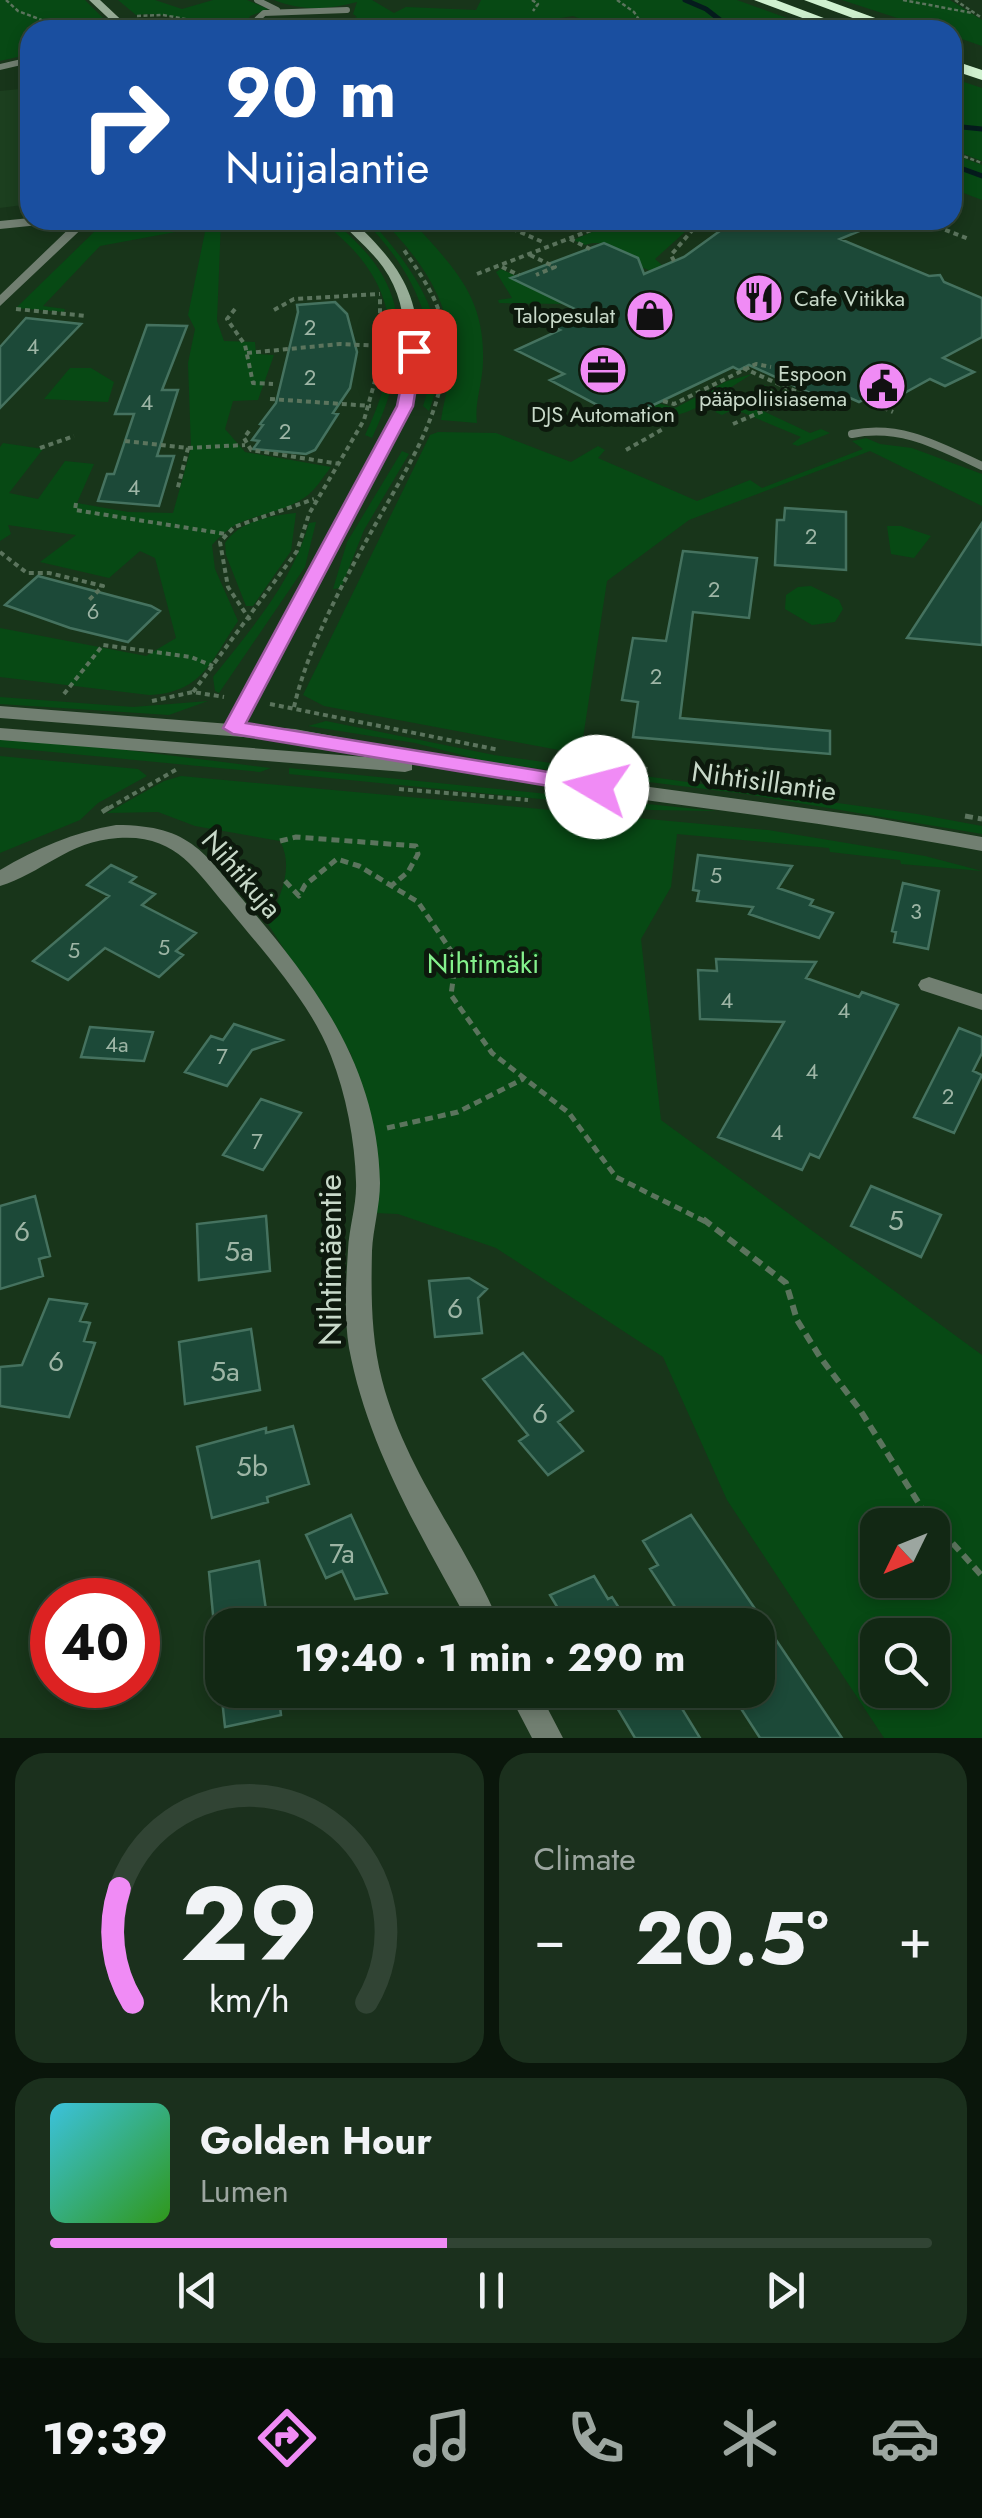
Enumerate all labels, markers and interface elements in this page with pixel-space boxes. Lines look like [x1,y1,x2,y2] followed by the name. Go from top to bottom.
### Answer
[225,42,397,143] text: 90 m
[60,60,190,190] icon: right
[225,135,429,200] text: Nuijalantie
[733,272,785,324] restaurant icon: Cafe Vitikka
[794,282,905,314] place label: Cafe Vitikka
[624,289,676,341] shop icon: Talopesulat
[514,299,616,331] place label: Talopesulat
[372,309,457,394] pin
[304,311,316,343] house number: 2
[387,324,442,379] icon: arrive
[27,330,40,362] house number: 4
[577,344,629,396] office icon: DJS Automation
[699,357,847,414] place label: Espoon pääpoliisiasema
[856,360,908,412] public building icon: Espoon pääpoliisiasema
[304,361,316,393] house number: 2
[141,386,154,418] house number: 4
[531,398,675,430] place label: DJS Automation
[279,415,291,447] house number: 2
[128,471,141,503] house number: 4
[805,520,817,552] house number: 2
[708,573,720,605] house number: 2
[87,595,99,627] house number: 6
[650,660,662,692] house number: 2
[545,735,649,839] position arrow
[689,751,839,812] street label: Nihtisillantie
[192,821,292,927] street label: Nihtikuja
[710,859,722,891] house number: 5
[910,895,922,927] house number: 3
[158,931,170,963] house number: 5
[68,934,80,966] house number: 5
[427,943,539,984] park label: Nihtimäki
[721,984,734,1016] house number: 4
[838,994,851,1026] house number: 4
[105,1028,129,1060] house number: 4a
[216,1040,228,1072] house number: 7
[806,1055,819,1087] house number: 4
[942,1080,954,1112] house number: 2
[771,1116,784,1148] house number: 4
[251,1125,263,1157] house number: 7
[307,1174,353,1346] street label: Nihtimäentie
[888,1200,904,1241] house number: 5
[14,1211,30,1252] house number: 6
[224,1231,254,1272] house number: 5a
[447,1288,463,1329] house number: 6
[48,1341,64,1382] house number: 6
[210,1351,240,1392] house number: 5a
[532,1393,548,1434] house number: 6
[236,1446,268,1487] house number: 5b
[860,1508,950,1598] north arrow
[860,1508,950,1708] map controls
[329,1533,355,1574] house number: 7a
[30,1578,160,1708] speed limit sign: 40
[860,1618,950,1708] button: search
[294,1630,686,1685] text: 19:40 · 1 min · 290 m
[534,1836,636,1882] text: Climate
[180,1849,318,1999] text: 29
[635,1884,829,1992] text: 20.5°
[534,1899,566,1979] text: −
[898,1899,932,1979] text: +
[209,1974,290,2025] text: km/h
[200,2113,432,2168] text: Golden Hour
[200,2168,289,2214] text: Lumen
[170,2263,225,2318] icon: previous
[464,2263,519,2318] icon: pause
[758,2263,813,2318] icon: next
[252,2403,322,2473] icon: directions
[407,2403,477,2473] icon: music
[561,2403,631,2473] icon: phone
[715,2403,785,2473] icon: climate
[870,2403,940,2473] icon: car
[42,2406,168,2471] text: 19:39

